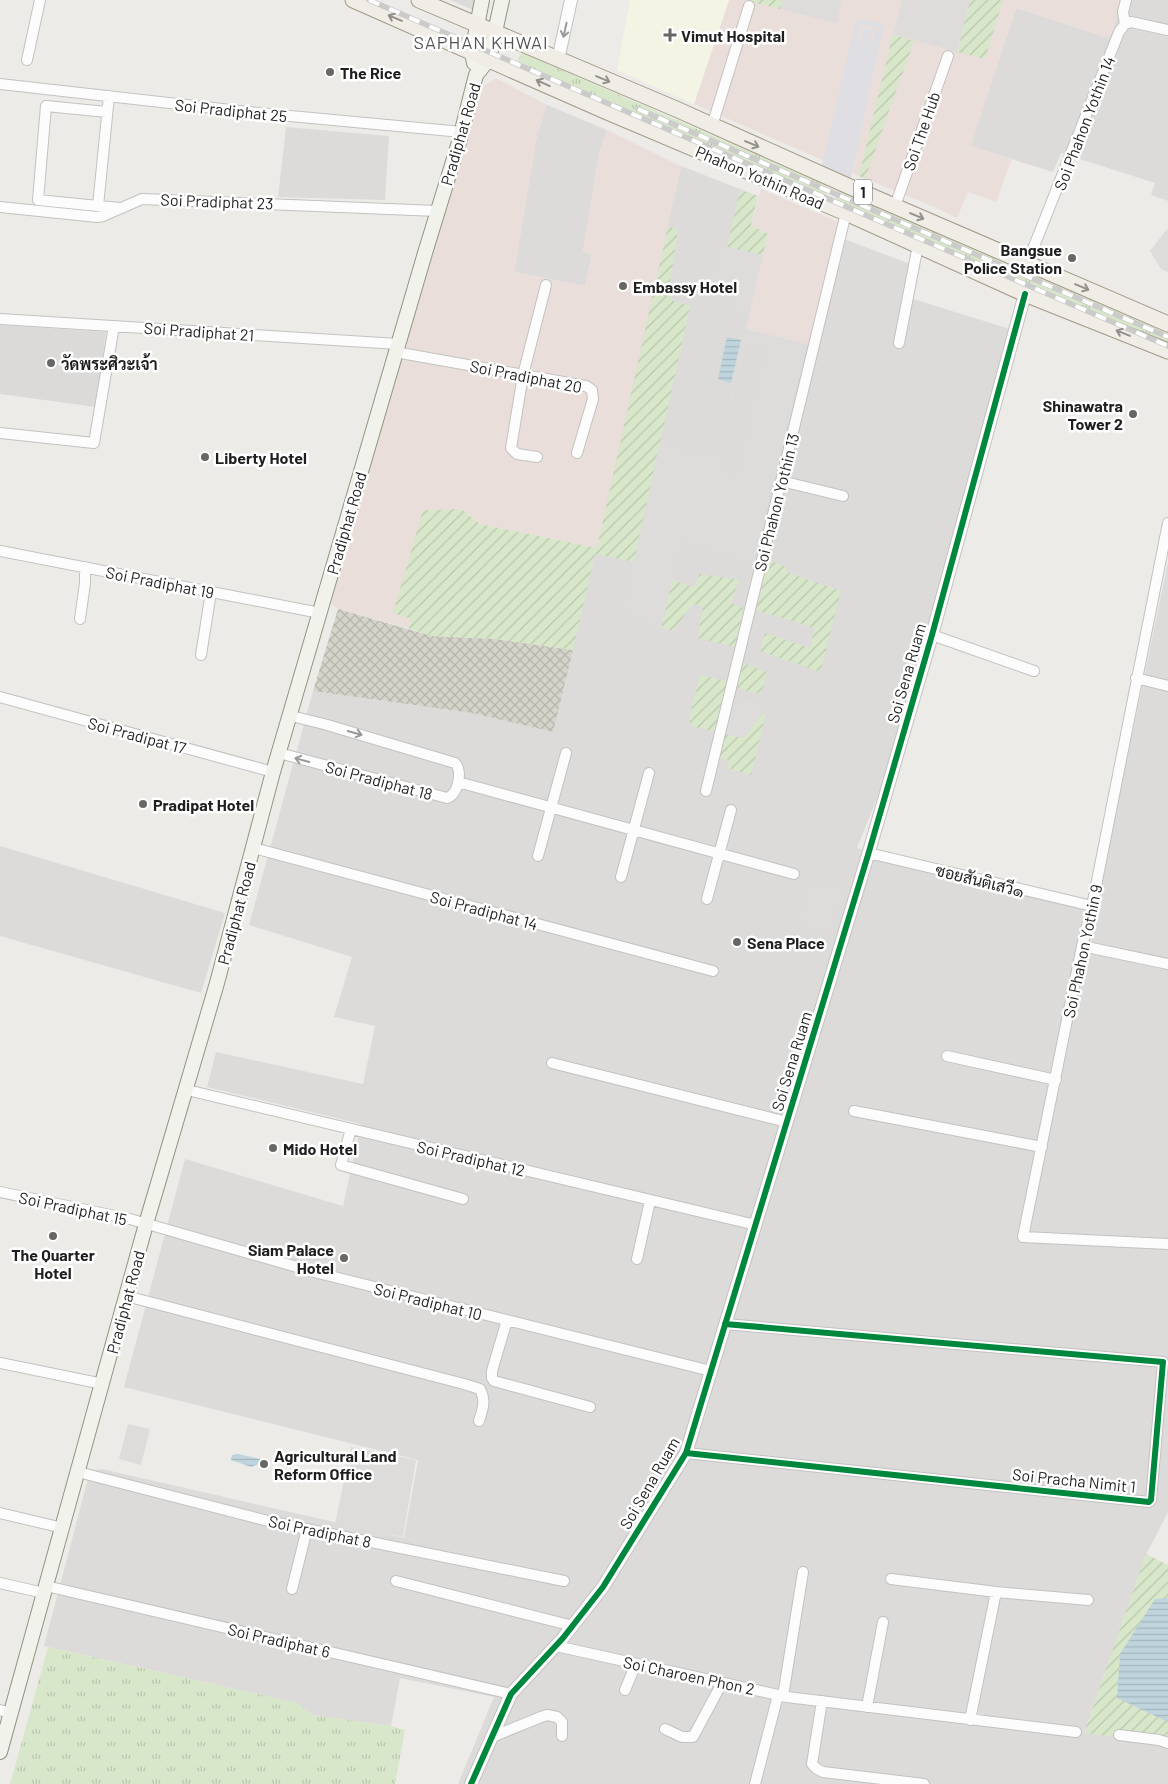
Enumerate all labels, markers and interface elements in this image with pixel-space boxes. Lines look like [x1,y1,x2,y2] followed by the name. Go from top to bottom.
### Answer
[388,13,403,23] one-way arrow
[559,21,569,37] one-way arrow
[681,26,785,45] place label: Vimut Hospital
[663,28,677,42] marker: Vimut Hospital
[413,31,549,53] district label: SAPHAN KHWAI
[1050,53,1118,193] street label: Soi Phahon Yothin 14
[340,63,401,82] place label: The Rice
[324,66,336,78] marker: The Rice
[595,74,610,84] one-way arrow
[536,78,551,88] one-way arrow
[436,80,484,188] street label: Pradiphat Road
[899,89,943,173] street label: Soi The Hub
[174,95,288,125] street label: Soi Pradiphat 25
[744,139,759,149] one-way arrow
[693,141,827,213] street label: Phahon Yothin Road
[854,180,872,204] road number: 1
[160,190,274,212] street label: Soi Pradiphat 23
[909,211,924,221] one-way arrow
[964,240,1062,277] place label: Bangsue Police Station
[1066,252,1078,264] marker: Bangsue Police Station
[633,277,737,296] place label: Embassy Hotel
[617,280,629,292] marker: Embassy Hotel
[1074,283,1089,293] one-way arrow
[143,318,255,344] street label: Soi Pradiphat 21
[1116,328,1131,337] one-way arrow
[61,353,158,373] place label: วัดพระศิวะเจ้า
[468,356,584,396] street label: Soi Pradiphat 20
[45,357,57,369] marker: วัดพระศิวะเจ้า
[1043,396,1123,433] place label: Shinawatra Tower 2
[1127,408,1139,420] marker: Shinawatra Tower 2
[750,431,802,573] street label: Soi Phahon Yothin 13
[215,448,307,467] place label: Liberty Hotel
[199,451,211,463] marker: Liberty Hotel
[322,469,370,577] street label: Pradiphat Road
[104,562,216,602] street label: Soi Pradiphat 19
[883,621,929,725] street label: Soi Sena Ruam
[86,713,189,757] street label: Soi Pradipat 17
[346,729,362,739] one-way arrow
[295,754,311,764] one-way arrow
[323,757,435,803] street label: Soi Pradiphat 18
[153,795,254,814] place label: Pradipat Hotel
[137,798,149,810] marker: Pradipat Hotel
[213,859,259,967] street label: Pradiphat Road
[934,859,1027,900] street label: ซอยสันติเสวี๑
[1059,882,1105,1020] street label: Soi Phahon Yothin 9
[428,887,540,933] street label: Soi Pradiphat 14
[747,933,825,952] place label: Sena Place
[731,936,743,948] marker: Sena Place
[767,1009,815,1113] street label: Soi Sena Ruam
[415,1136,527,1180] street label: Soi Pradiphat 12
[283,1139,357,1158] place label: Mido Hotel
[267,1142,279,1154] marker: Mido Hotel
[17,1187,129,1229] street label: Soi Pradiphat 15
[47,1230,59,1242] marker: The Quarter Hotel
[248,1240,334,1277] place label: Siam Palace Hotel
[11,1245,95,1282] place label: The Quarter Hotel
[102,1248,148,1356] street label: Pradiphat Road
[338,1252,350,1264] marker: Siam Palace Hotel
[372,1278,484,1324] street label: Soi Pradiphat 10
[615,1434,683,1532] street label: Soi Sena Ruam
[274,1446,396,1483] place label: Agricultural Land Reform Office
[258,1458,270,1470] marker: Agricultural Land Reform Office
[1011,1464,1137,1496] street label: Soi Pracha Nimit 1
[267,1511,373,1551] street label: Soi Pradiphat 8
[226,1619,332,1661] street label: Soi Pradiphat 6
[622,1652,756,1698] street label: Soi Charoen Phon 2

